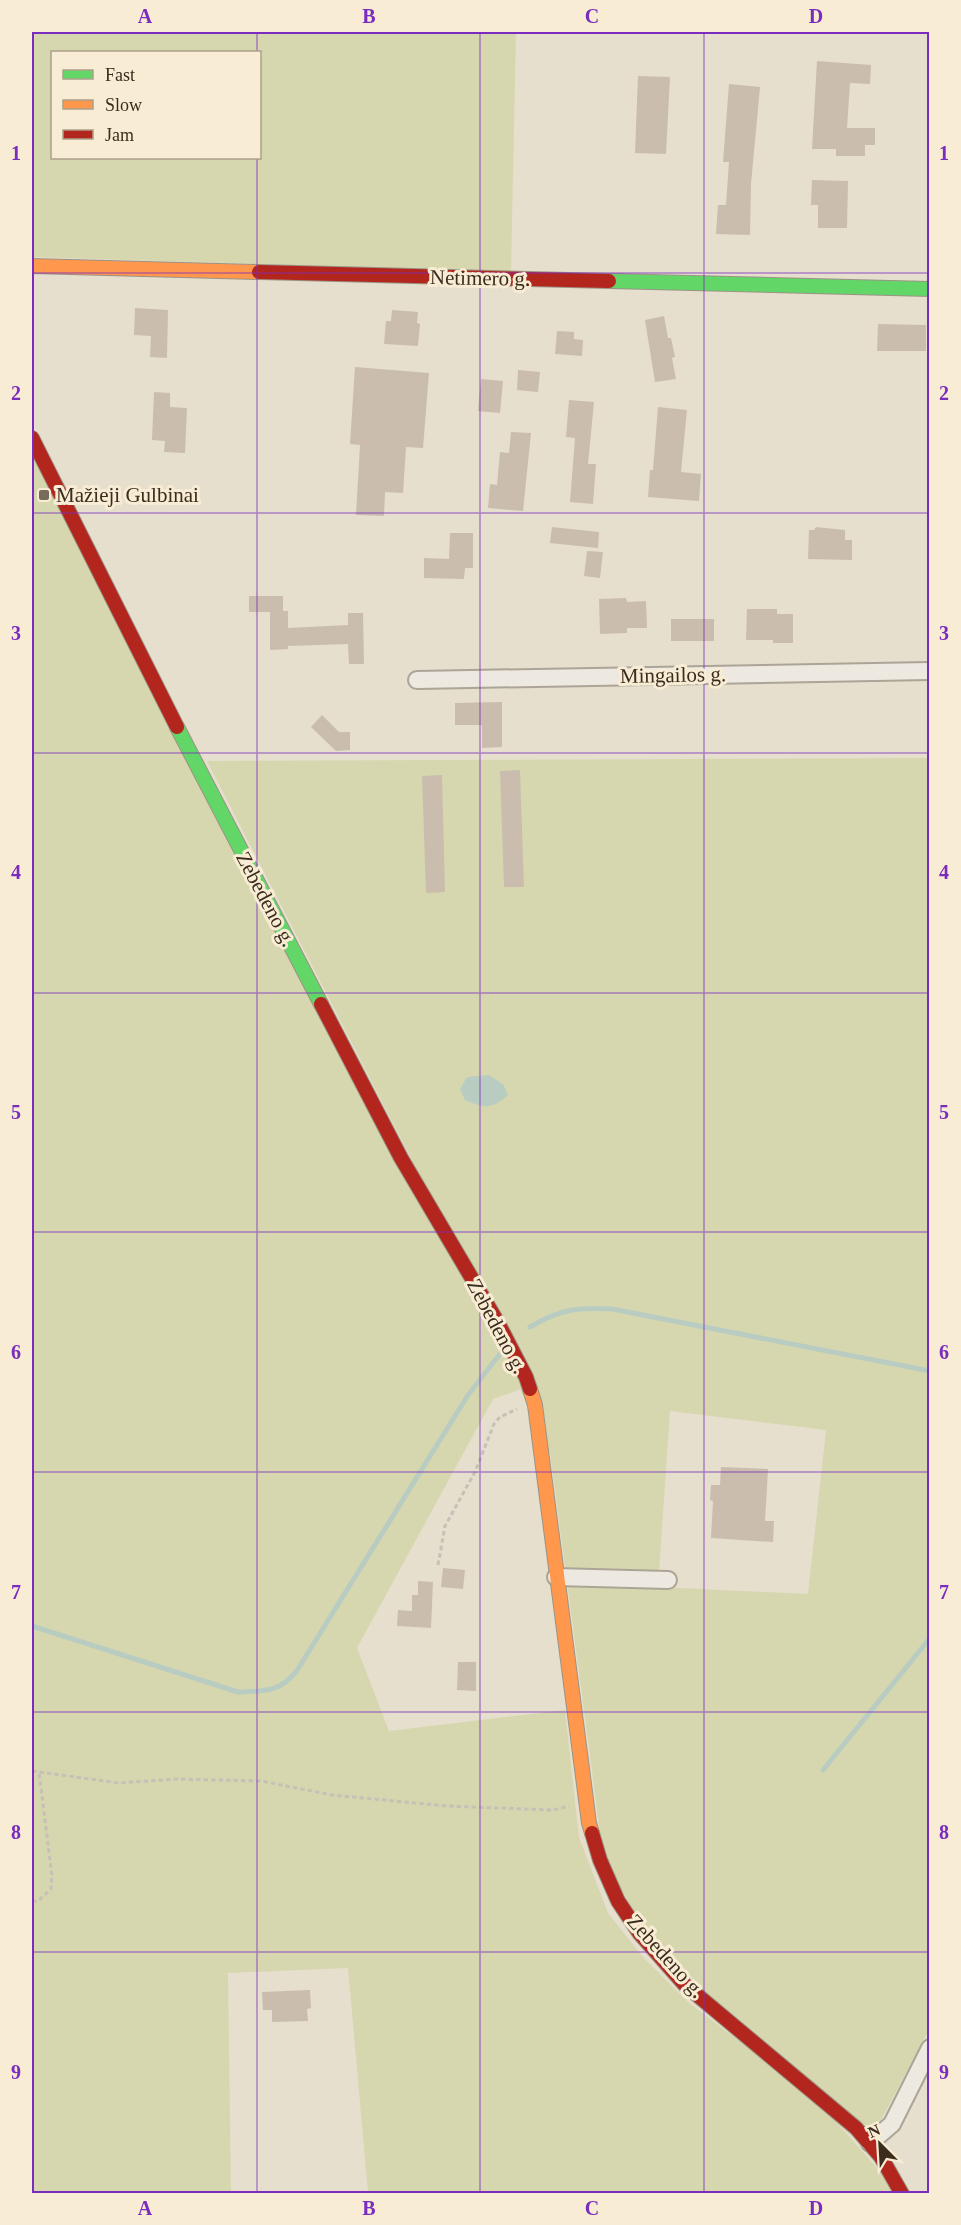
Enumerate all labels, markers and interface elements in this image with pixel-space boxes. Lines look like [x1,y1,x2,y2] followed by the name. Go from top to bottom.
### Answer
[138,5,153,27] text: A
[362,5,376,27] text: B
[585,5,599,27] text: C
[809,5,823,27] text: D
[51,51,261,159] legend
[105,65,135,85] text: Fast
[105,95,142,115] text: Slow
[105,125,134,145] text: Jam
[11,142,21,164] text: 1
[939,142,949,164] text: 1
[430,265,530,291] street label: Netimero g.
[11,382,21,404] text: 2
[939,382,949,404] text: 2
[56,483,199,507] place label: Mažieji Gulbinai
[37,488,51,502] marker: Mažieji Gulbinai
[11,622,21,644] text: 3
[939,622,949,644] text: 3
[620,662,726,688] street label: Mingailos g.
[231,848,301,950] street label: Zebedeno g.
[11,861,21,883] text: 4
[939,861,949,883] text: 4
[11,1101,21,1123] text: 5
[939,1101,949,1123] text: 5
[462,1275,532,1377] street label: Zebedeno g.
[11,1341,21,1363] text: 6
[939,1341,949,1363] text: 6
[11,1581,21,1603] text: 7
[939,1581,949,1603] text: 7
[11,1821,21,1843] text: 8
[939,1821,949,1843] text: 8
[622,1909,710,2003] street label: Zebedeno g.
[11,2061,21,2083] text: 9
[939,2061,949,2083] text: 9
[850,2114,910,2174] north arrow
[865,2120,883,2141] text: N
[138,2197,153,2219] text: A
[362,2197,376,2219] text: B
[585,2197,599,2219] text: C
[809,2197,823,2219] text: D

